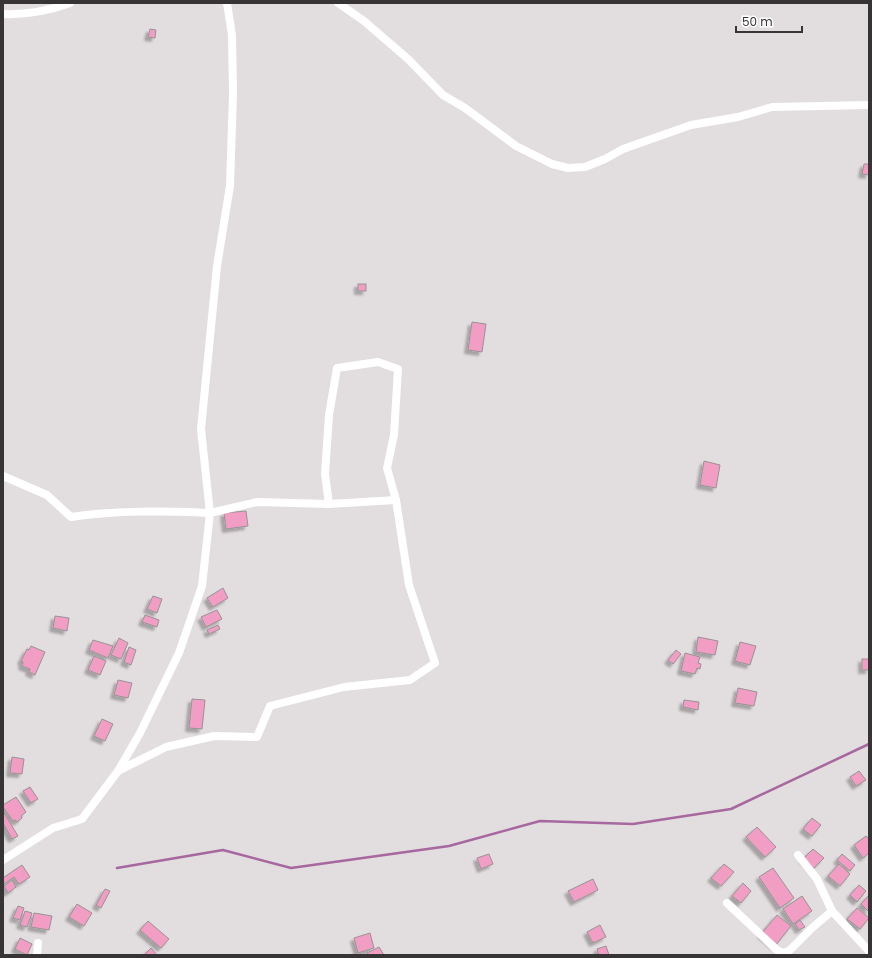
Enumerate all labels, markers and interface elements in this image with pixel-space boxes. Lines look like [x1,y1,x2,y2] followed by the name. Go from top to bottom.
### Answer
[736,8,802,34] scale bar
[742,13,773,30] text: 50 m

